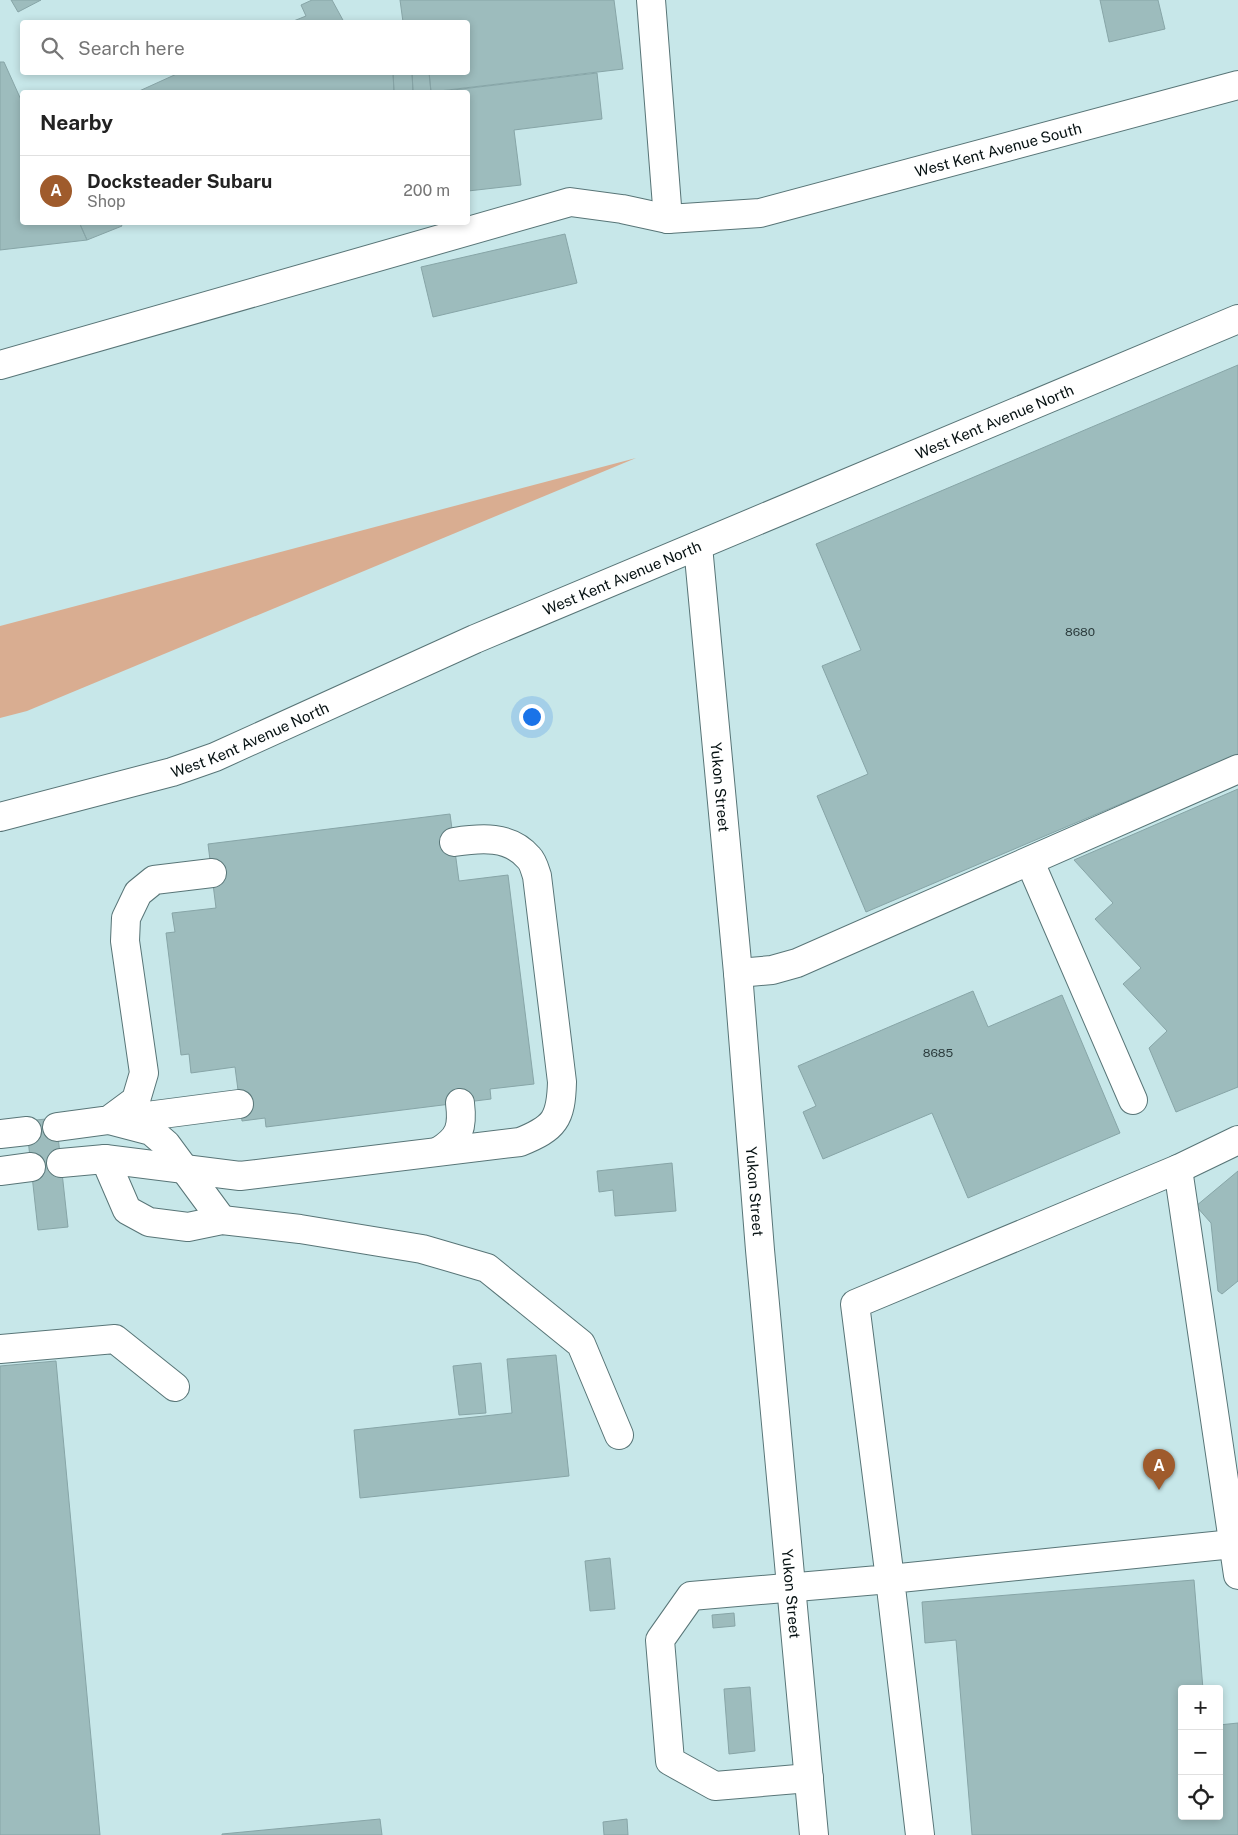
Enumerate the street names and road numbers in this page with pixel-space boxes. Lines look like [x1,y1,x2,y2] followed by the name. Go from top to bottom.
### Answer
[913,119,1083,180] street label: West Kent Avenue South
[913,380,1076,462] street label: West Kent Avenue North
[540,537,703,618] street label: West Kent Avenue North
[168,698,331,780] street label: West Kent Avenue North
[708,741,733,833] street label: Yukon Street
[743,1146,767,1237] street label: Yukon Street
[779,1548,804,1640] street label: Yukon Street

